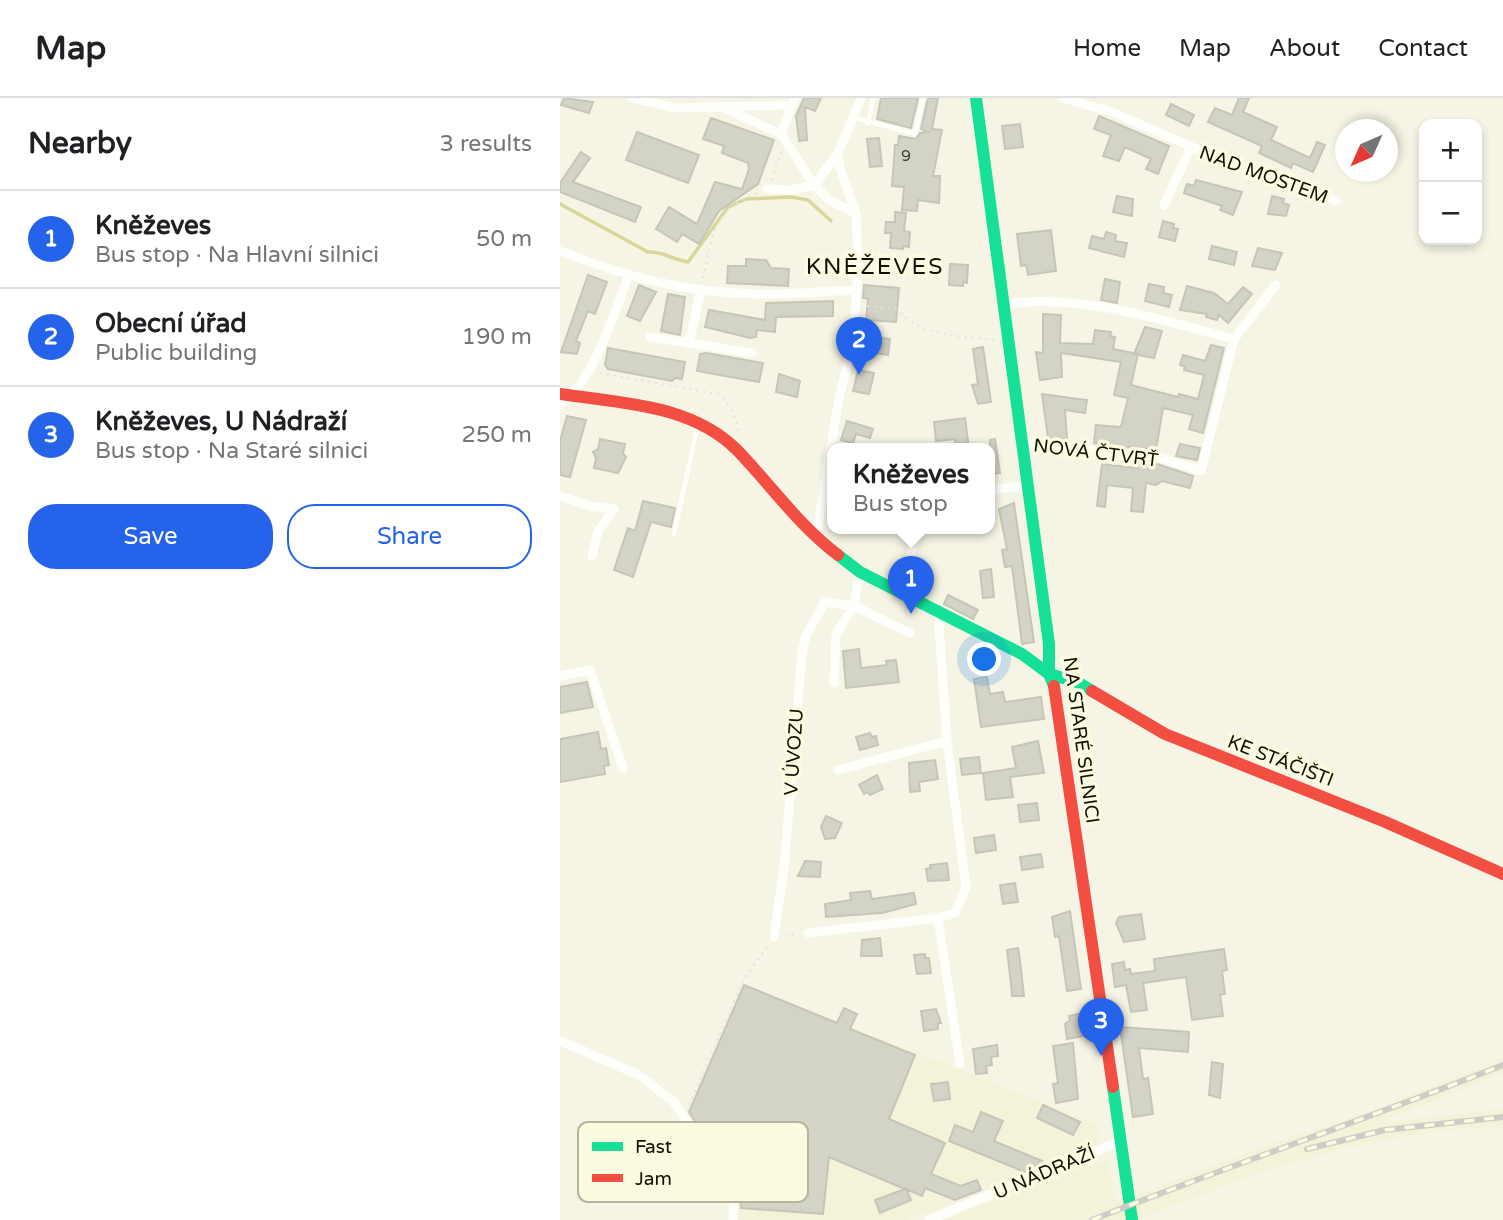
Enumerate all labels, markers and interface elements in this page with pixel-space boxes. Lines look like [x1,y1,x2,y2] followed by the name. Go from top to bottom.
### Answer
[35,29,106,68] text: Map
[1073,34,1141,63] text: Home
[1179,34,1231,63] text: Map
[1269,34,1340,63] text: About
[1378,34,1468,63] text: Contact
[1335,119,1398,182] north arrow
[1419,119,1482,245] map controls
[1419,119,1482,182] button: +
[28,125,132,162] text: Nearby
[439,130,532,158] text: 3 results
[1196,141,1331,208] street label: NAD MOSTEM
[901,146,911,166] house number: 9
[1419,182,1482,245] button: −
[95,210,211,241] text: Kněževes
[44,225,58,253] text: 1
[476,225,532,253] text: 50 m
[95,241,379,269] text: Bus stop · Na Hlavní silnici
[806,253,944,281] district label: KNĚŽEVES
[95,308,247,339] text: Obecní úřad
[836,317,882,375] pin: 2
[44,323,58,351] text: 2
[462,323,532,351] text: 190 m
[95,339,257,367] text: Public building
[95,406,347,437] text: Kněževes, U Nádraží
[44,421,58,449] text: 3
[462,421,532,449] text: 250 m
[1032,433,1160,472] street label: NOVÁ ČTVRŤ
[95,437,368,465] text: Bus stop · Na Staré silnici
[827,443,995,534] popup
[853,459,969,490] text: Kněževes
[853,490,948,518] text: Bus stop
[28,504,273,569] button: Save
[287,504,532,569] button: Share
[888,556,934,614] pin: 1
[967,642,1001,676] your location
[1058,655,1104,825] street label: NA STARÉ SILNICI
[779,708,808,796] street label: V ÚVOZU
[1225,730,1337,791] street label: KE STÁČIŠTI
[1078,998,1124,1056] pin: 3
[578,1122,808,1202] legend
[635,1136,672,1158] text: Fast
[990,1141,1099,1204] street label: U NÁDRAŽÍ
[635,1168,672,1190] text: Jam

